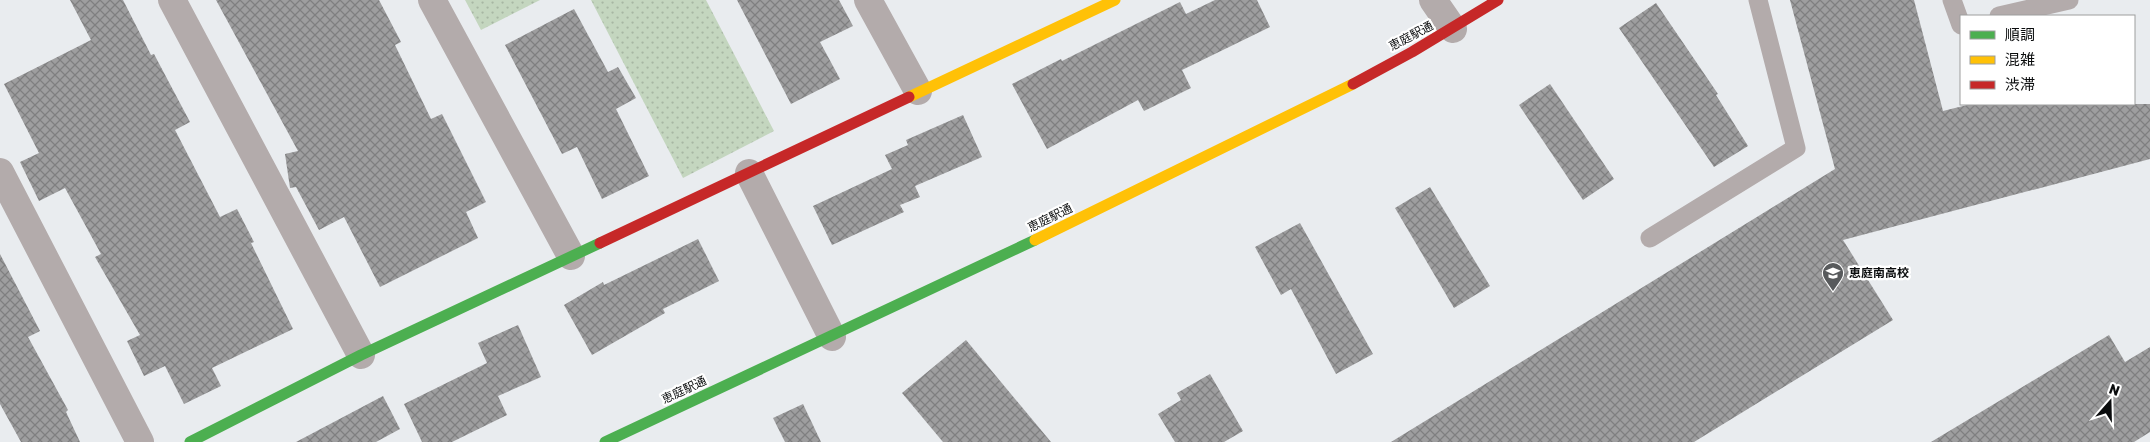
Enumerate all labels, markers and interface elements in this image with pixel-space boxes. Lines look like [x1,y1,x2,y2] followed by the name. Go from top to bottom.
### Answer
[1960,15,2135,105] legend
[1387,19,1435,53] street label: 恵庭駅通
[2005,26,2035,44] text: 順調
[2005,51,2035,69] text: 混雑
[2005,76,2035,94] text: 渋滞
[1025,201,1075,235] street label: 恵庭駅通
[1821,261,1845,292] school or university icon: 恵庭南高校
[1849,266,1909,280] place label: 恵庭南高校
[659,374,709,406] street label: 恵庭駅通
[2085,377,2135,427] north arrow
[2107,381,2122,400] text: N

